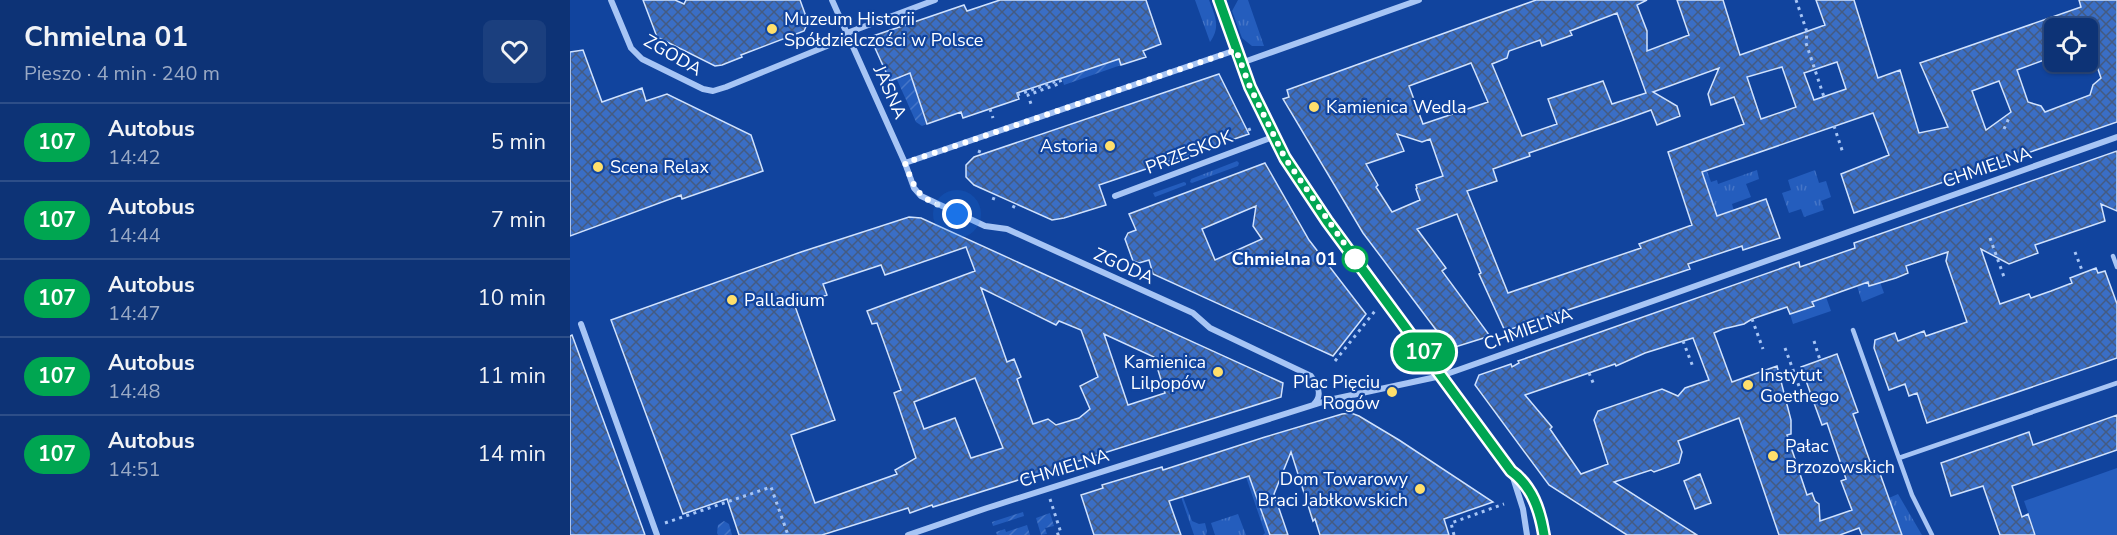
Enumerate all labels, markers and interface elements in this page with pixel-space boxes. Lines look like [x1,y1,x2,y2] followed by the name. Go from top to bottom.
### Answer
[784,7,983,52] place label: Muzeum Historii Spółdzielczości w Polsce
[24,18,188,56] text: Chmielna 01
[2044,18,2098,72] map controls
[2044,18,2098,72] button: locate
[483,20,546,83] button: heart
[765,22,779,36] marker: Muzeum Historii Spółdzielczości w Polsce
[640,29,706,81] street label: ZGODA
[24,60,220,87] text: Pieszo · 4 min · 240 m
[867,60,912,123] street label: JASNA
[1326,95,1466,119] place label: Kamienica Wedla
[1307,100,1321,114] marker: Kamienica Wedla
[108,114,195,144] text: Autobus
[1142,124,1237,180] street label: PRZESKOK
[491,127,546,157] text: 5 min
[38,128,76,156] text: 107
[1040,134,1098,158] place label: Astoria
[1103,139,1117,153] marker: Astoria
[1939,141,2035,193] street label: CHMIELNA
[108,144,161,171] text: 14:42
[610,155,709,179] place label: Scena Relax
[591,160,605,174] marker: Scena Relax
[108,192,195,222] text: Autobus
[942,199,972,229] your location
[491,205,546,235] text: 7 min
[38,206,76,234] text: 107
[108,222,161,249] text: 14:44
[1090,242,1158,290] street label: ZGODA
[1342,246,1368,272] marker: Chmielna 01
[1232,247,1337,271] place label: Chmielna 01
[108,270,195,300] text: Autobus
[478,283,546,313] text: 10 min
[38,284,76,312] text: 107
[744,288,825,312] place label: Palladium
[725,293,739,307] marker: Palladium
[108,300,161,327] text: 14:47
[1480,302,1576,356] street label: CHMIELNA
[1390,332,1458,372] line badge: 107
[1405,338,1443,366] text: 107
[108,348,195,378] text: Autobus
[1124,350,1206,395] place label: Kamienica Lilpopów
[478,361,546,391] text: 11 min
[38,362,76,390] text: 107
[1760,363,1839,408] place label: Instytut Goethego
[1211,365,1225,379] marker: Kamienica Lilpopów
[1293,370,1380,415] place label: Plac Pięciu Rogów
[108,378,161,405] text: 14:48
[1741,378,1755,392] marker: Instytut Goethego
[1385,385,1399,399] marker: Plac Pięciu Rogów
[108,426,195,456] text: Autobus
[1785,434,1895,479] place label: Pałac Brzozowskich
[478,439,546,469] text: 14 min
[38,440,76,468] text: 107
[1016,443,1112,493] street label: CHMIELNA
[1766,449,1780,463] marker: Pałac Brzozowskich
[108,456,161,483] text: 14:51
[1258,467,1409,512] place label: Dom Towarowy Braci Jabłkowskich
[1413,482,1427,496] marker: Dom Towarowy Braci Jabłkowskich

